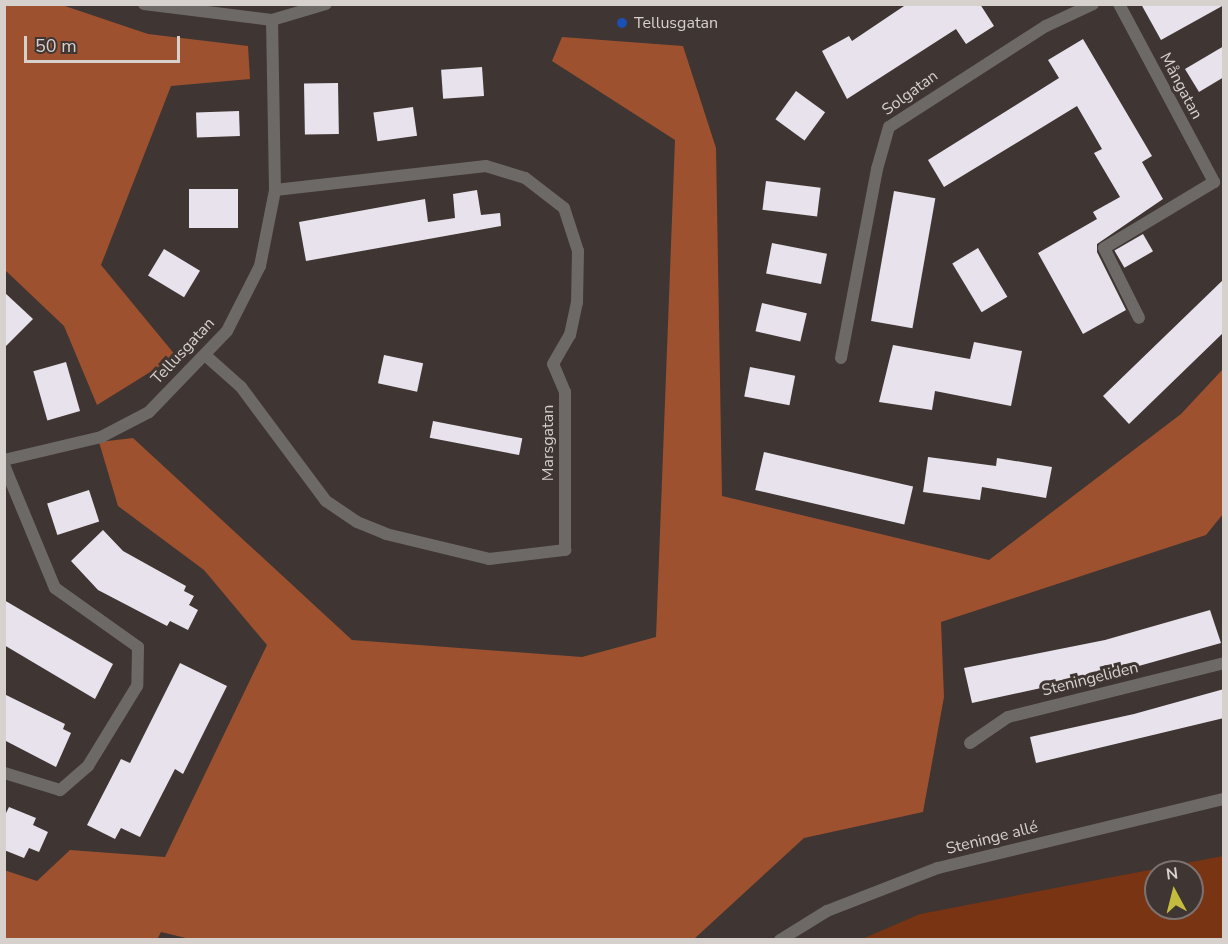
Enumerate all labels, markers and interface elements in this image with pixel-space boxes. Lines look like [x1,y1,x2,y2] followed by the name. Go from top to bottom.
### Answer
[634,13,718,33] place label: Tellusgatan
[615,16,629,30] marker: Tellusgatan
[27,24,183,62] scale bar
[35,34,77,58] text: 50 m
[1156,50,1206,122] street label: Mångatan
[878,66,942,120] street label: Solgatan
[147,314,219,388] street label: Tellusgatan
[538,405,558,481] street label: Marsgatan
[1040,658,1140,700] street label: Steningeliden
[944,817,1040,859] street label: Steninge allé
[1144,860,1204,920] north arrow
[1165,862,1179,886] text: N

